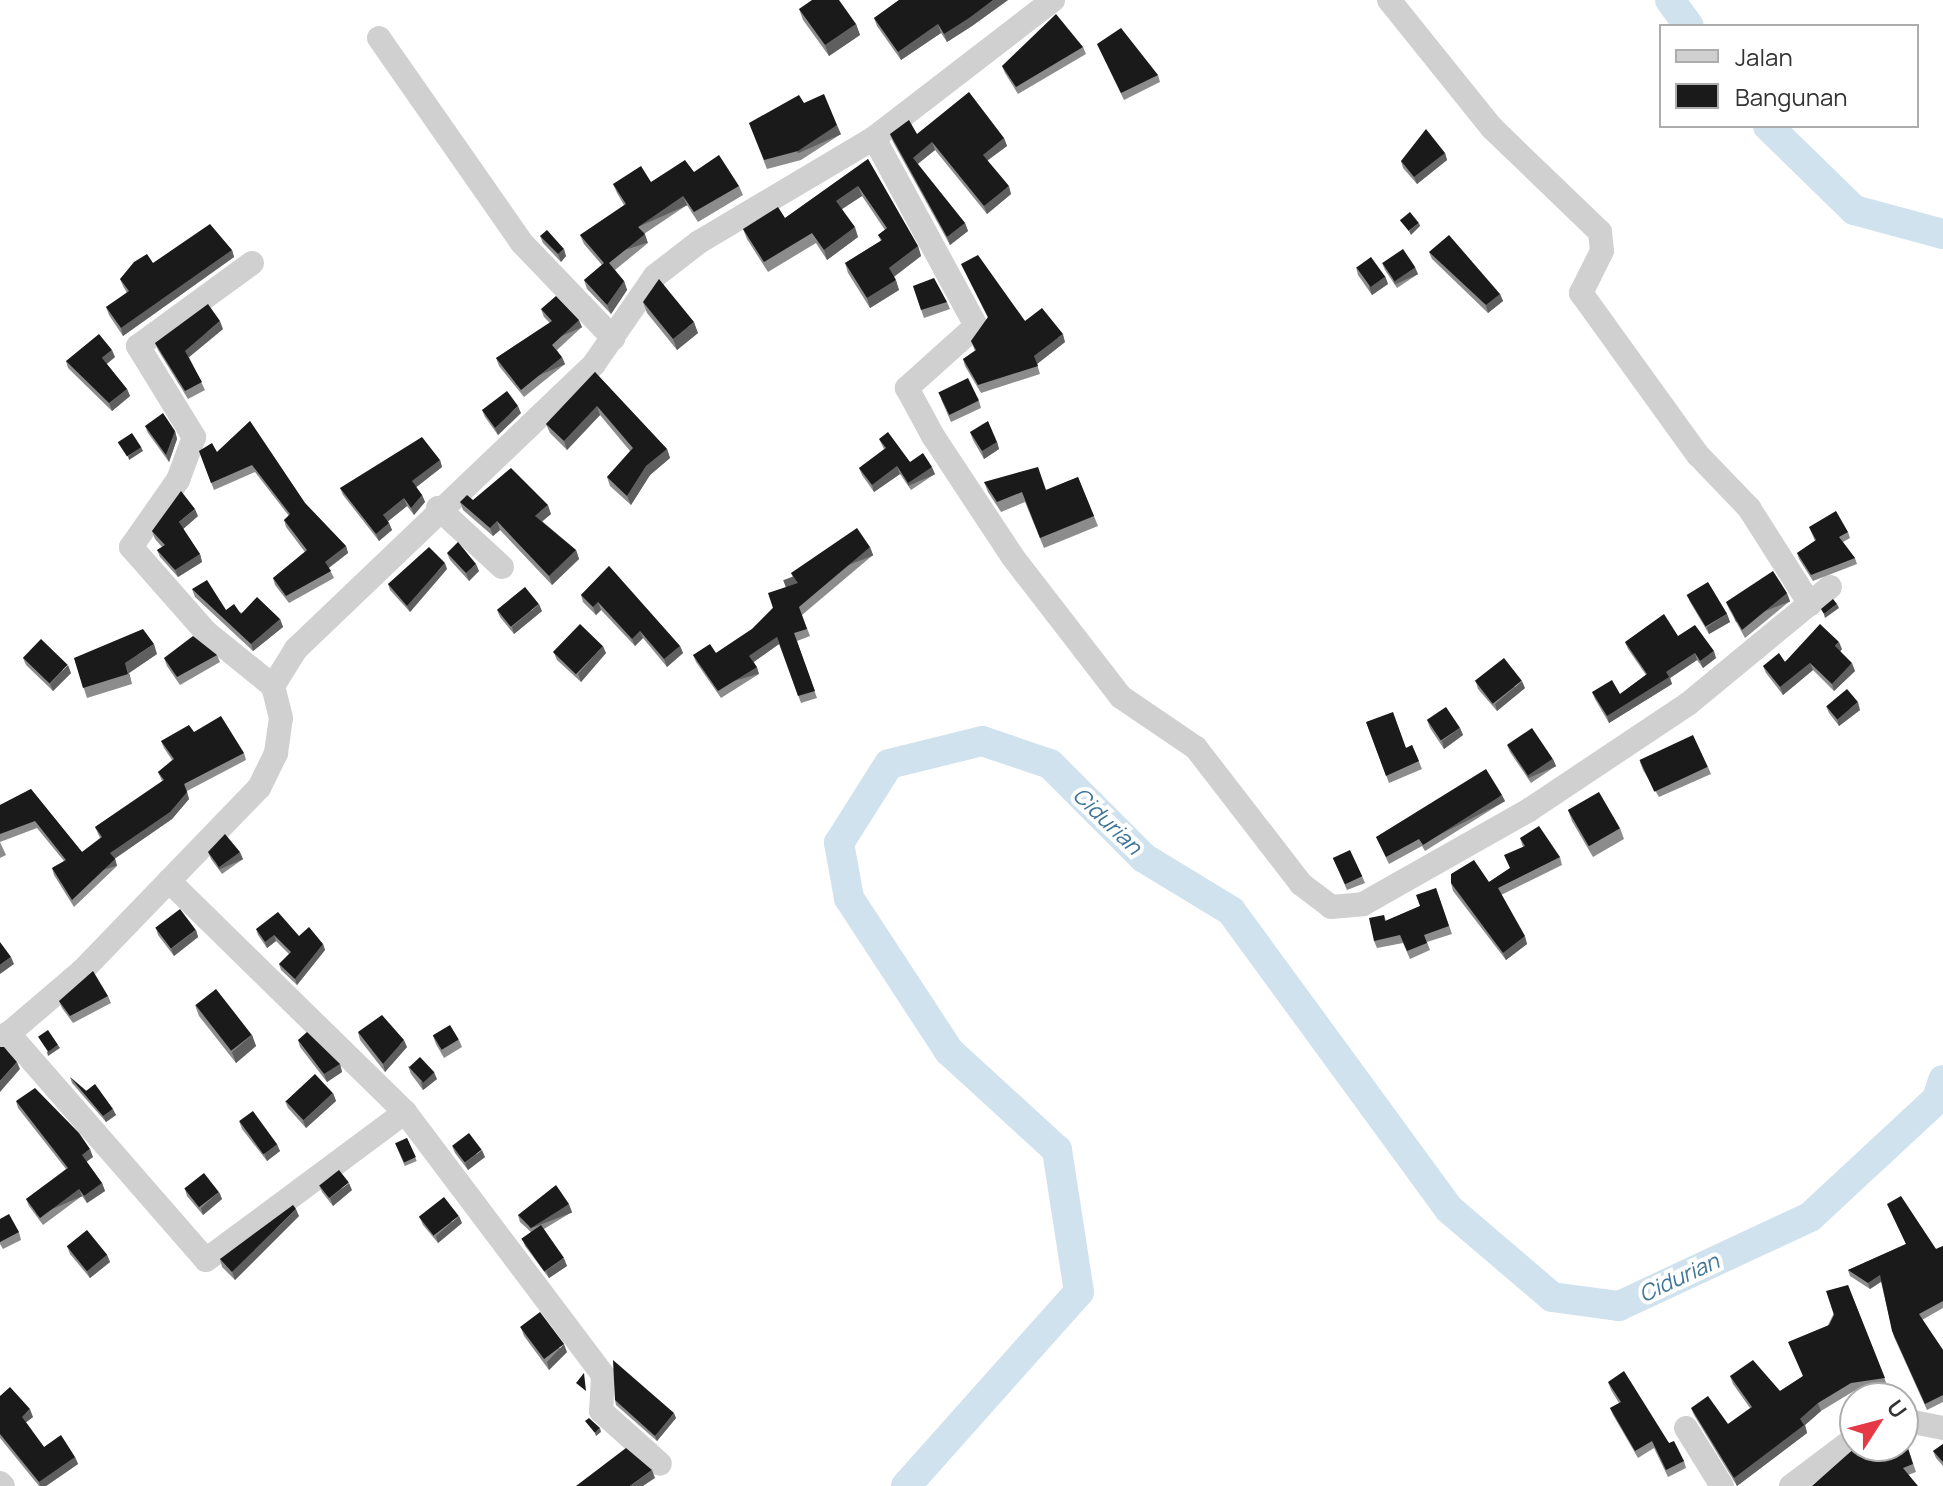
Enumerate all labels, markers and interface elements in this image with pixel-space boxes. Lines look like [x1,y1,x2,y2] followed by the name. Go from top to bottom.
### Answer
[1659,24,1919,128] legend
[1735,40,1793,73] text: Jalan
[1735,80,1848,113] text: Bangunan
[1067,782,1147,860] water label: Cidurian
[1635,1248,1723,1308] water label: Cidurian
[1839,1382,1919,1462] north arrow
[1880,1394,1914,1424] text: U

